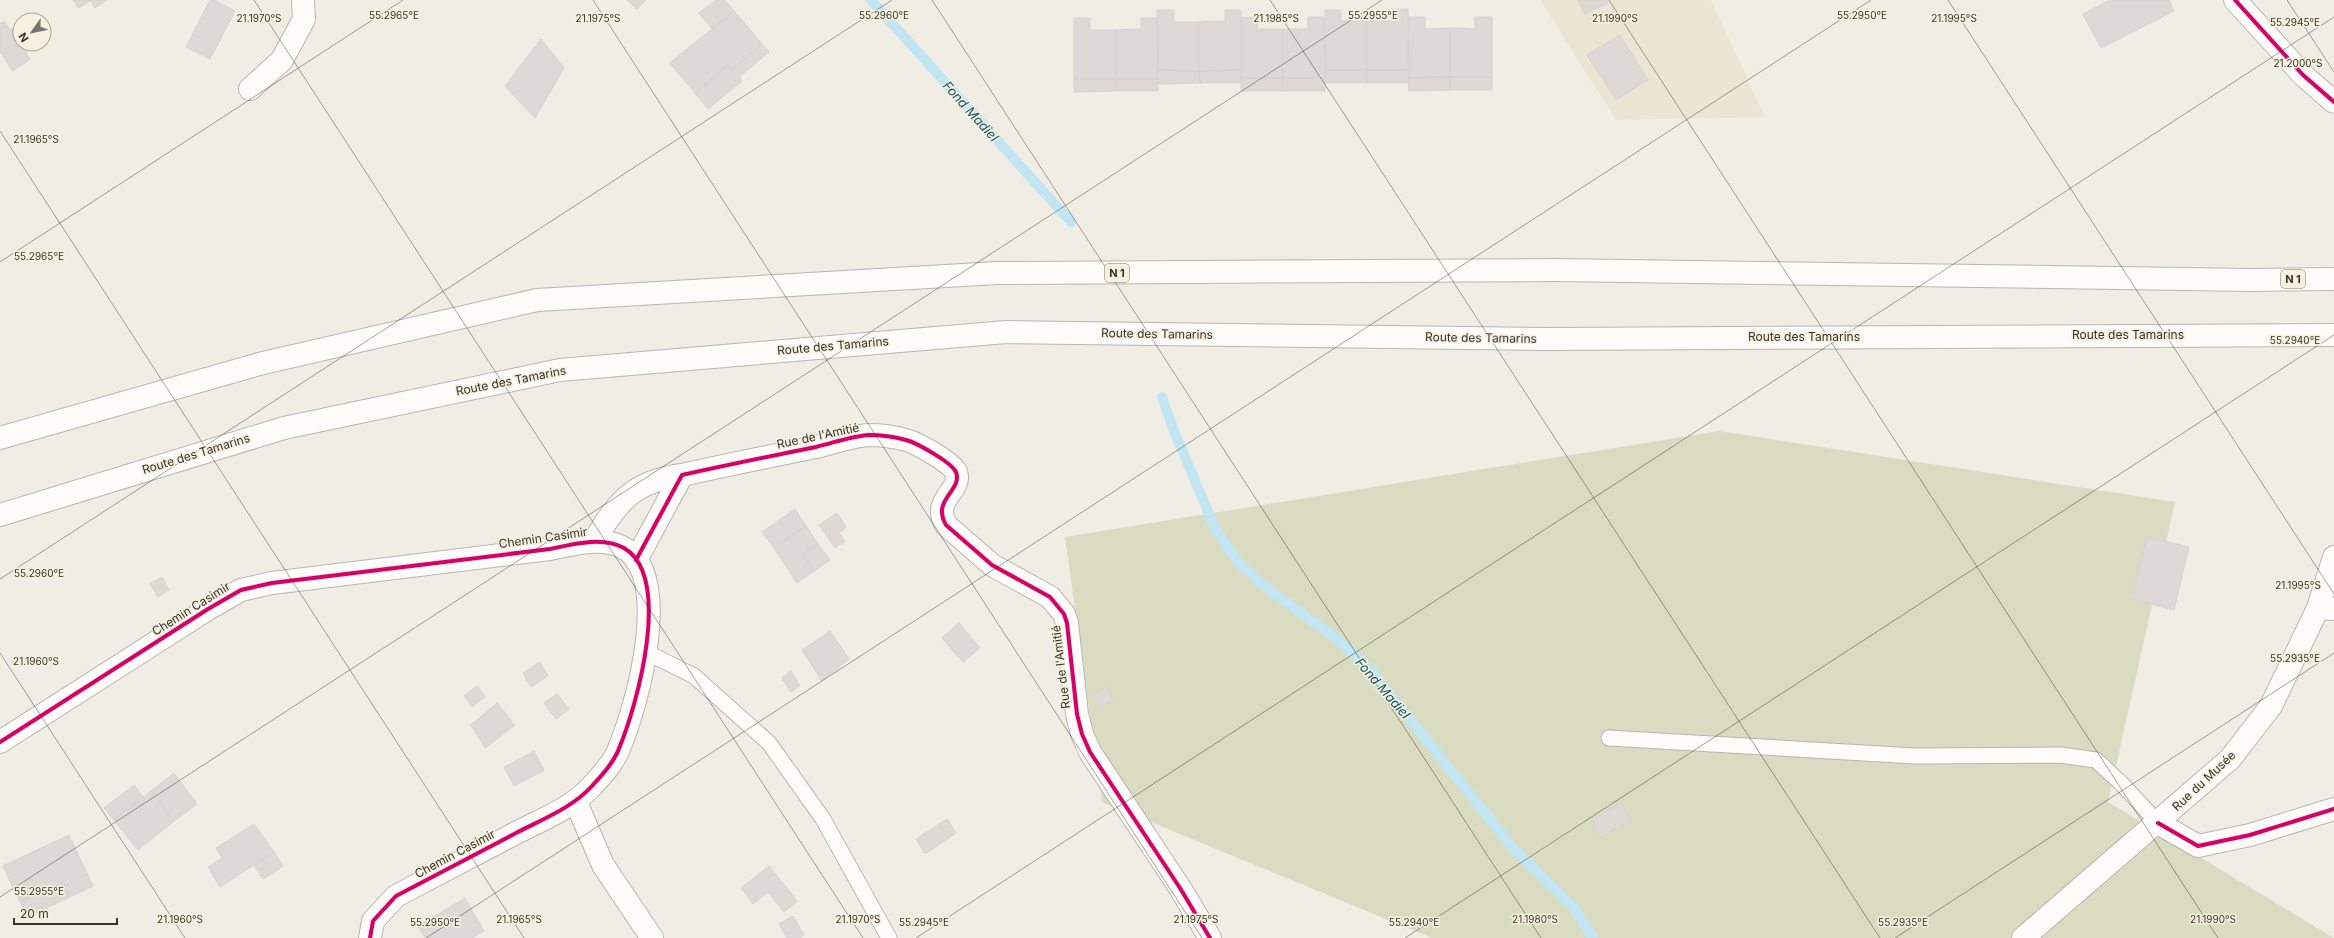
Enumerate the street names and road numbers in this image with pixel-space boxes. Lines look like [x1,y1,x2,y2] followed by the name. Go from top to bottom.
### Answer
[1105,264,1129,282] road number: N 1
[2281,270,2305,288] road number: N 1
[1101,325,1213,342] street label: Route des Tamarins
[2072,327,2184,342] street label: Route des Tamarins
[1425,329,1537,346] street label: Route des Tamarins
[1748,329,1860,344] street label: Route des Tamarins
[777,333,889,358] street label: Route des Tamarins
[455,362,567,399] street label: Route des Tamarins
[775,419,861,452] street label: Rue de l'Amitié
[140,430,252,477] street label: Route des Tamarins
[498,524,589,551] street label: Chemin Casimir
[149,578,233,639] street label: Chemin Casimir
[1048,624,1073,710] street label: Rue de l'Amitié
[2169,747,2238,814] street label: Rue du Musée
[412,826,498,881] street label: Chemin Casimir

